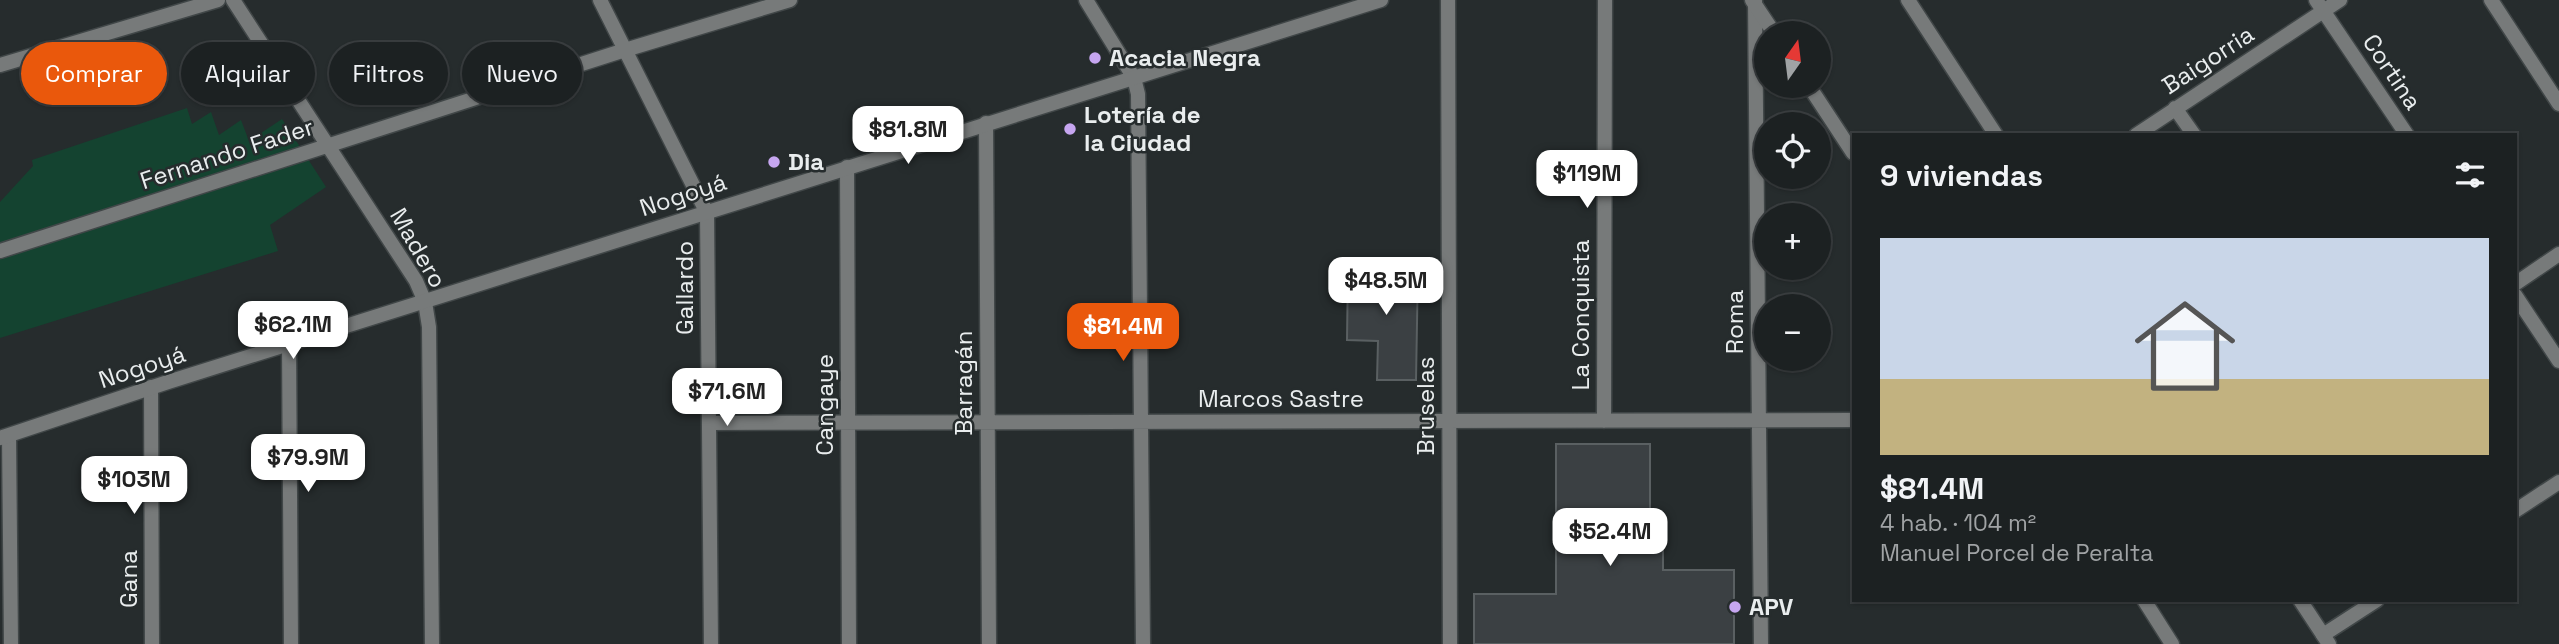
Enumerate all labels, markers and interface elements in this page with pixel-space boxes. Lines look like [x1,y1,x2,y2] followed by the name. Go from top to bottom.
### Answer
[2156,18,2260,101] street label: Baigorria
[1754,21,1830,98] north arrow
[1754,21,1831,371] map controls
[2356,28,2429,116] street label: Cortina
[21,42,167,105] chip: Comprar
[181,42,315,105] chip: Alquilar
[329,42,448,105] chip: Filtros
[462,42,582,105] chip: Nuevo
[1109,42,1261,73] place label: Acacia Negra
[1087,50,1103,66] marker: Acacia Negra
[1084,99,1201,158] place label: Lotería de la Ciudad
[851,106,965,166] pin: $81.8M
[136,111,318,196] street label: Fernando Fader
[1754,112,1831,189] button: locate
[868,114,948,144] text: $81.8M
[1062,121,1078,137] marker: Lotería de la Ciudad
[788,146,824,177] place label: Dia
[1538,150,1636,210] pin: $119M
[766,154,782,170] marker: Dia
[1880,156,2043,195] text: 9 viviendas
[2451,156,2489,194] icon: filters
[1552,158,1622,188] text: $119M
[635,166,730,223] street label: Nogoyá
[383,202,454,293] street label: Madero
[1754,203,1831,280] button: +
[1565,239,1596,391] street label: La Conquista
[669,241,700,335] street label: Gallardo
[1329,258,1443,317] pin: $48.5M
[1344,265,1428,295] text: $48.5M
[2122,283,2248,409] icon: home
[1719,290,1750,354] street label: Roma
[1754,294,1831,371] button: −
[236,302,350,361] pin: $62.1M
[1066,304,1180,363] pin: $81.4M
[254,309,332,339] text: $62.1M
[1083,311,1163,341] text: $81.4M
[948,331,979,435] street label: Barragán
[94,338,189,395] street label: Nogoyá
[809,354,840,456] street label: Cangaye
[1410,357,1441,455] street label: Bruselas
[670,368,784,428] pin: $71.6M
[688,376,766,406] text: $71.6M
[1198,383,1364,414] street label: Marcos Sastre
[251,434,365,494] pin: $79.9M
[267,442,349,472] text: $79.9M
[85,456,183,516] pin: $103M
[97,464,171,494] text: $103M
[1880,469,1984,508] text: $81.4M
[1553,508,1667,568] pin: $52.4M
[1880,508,2036,538] text: 4 hab. · 104 m²
[1569,516,1651,546] text: $52.4M
[1880,538,2153,568] text: Manuel Porcel de Peralta
[113,550,144,608] street label: Gana
[1749,591,1794,622] place label: APV
[1727,599,1743,615] marker: APV

